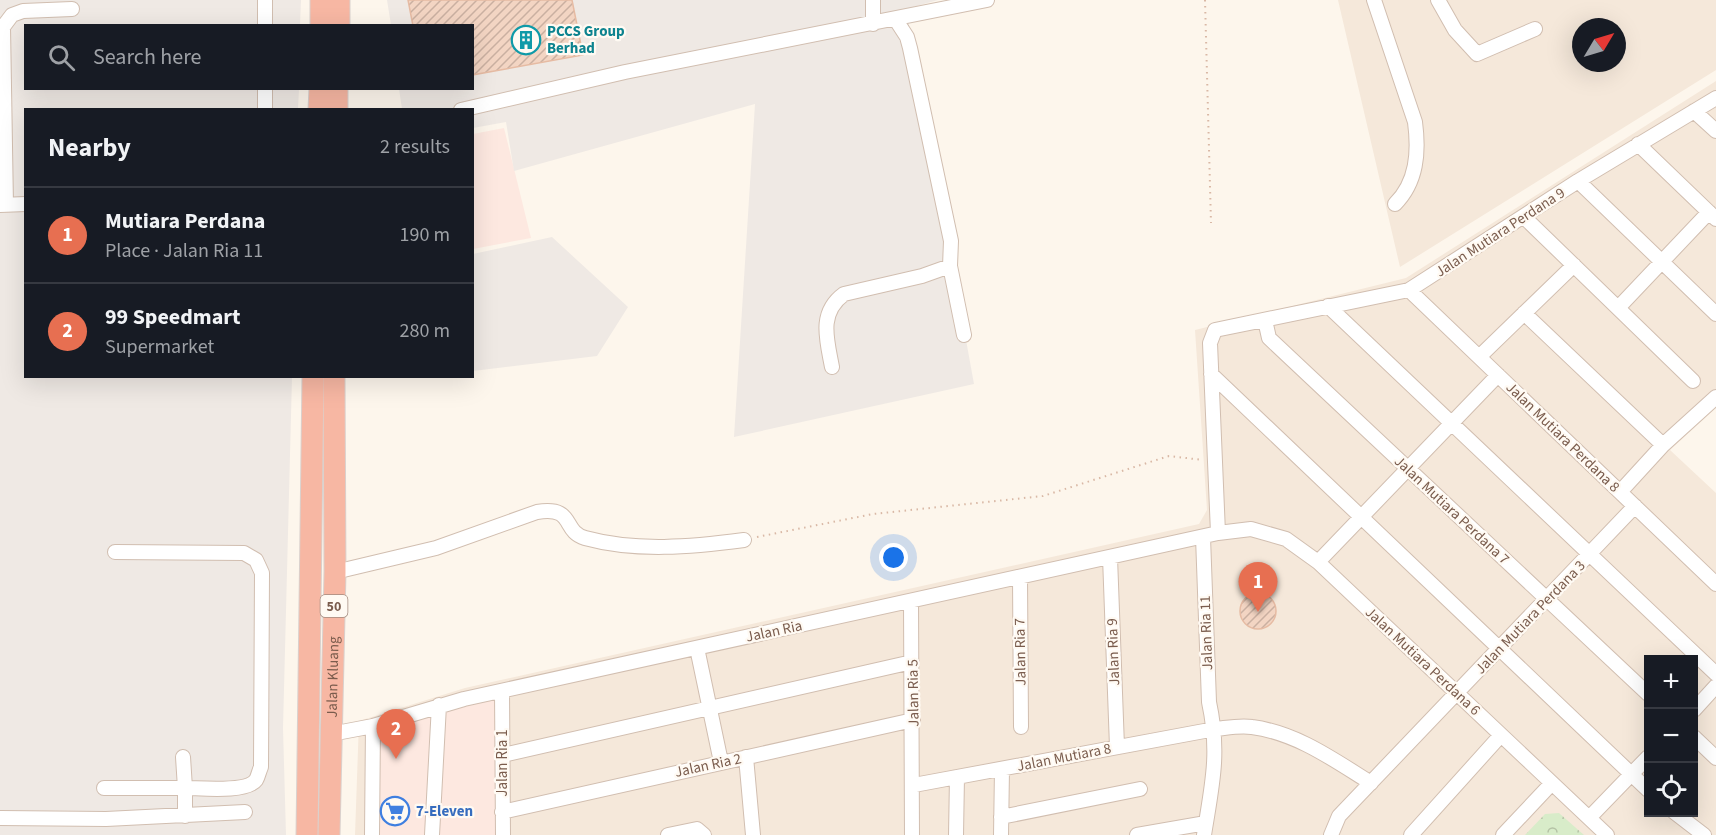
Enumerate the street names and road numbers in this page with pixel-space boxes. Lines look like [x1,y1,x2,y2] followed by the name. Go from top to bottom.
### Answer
[1431,183,1569,282] street label: Jalan Mutiara Perdana 9
[1501,377,1624,497] street label: Jalan Mutiara Perdana 8
[1389,451,1514,569] street label: Jalan Mutiara Perdana 7
[1470,556,1590,679] street label: Jalan Mutiara Perdana 3
[320,595,348,617] road number: 50
[1195,595,1218,671] street label: Jalan Ria 11
[1360,602,1485,720] street label: Jalan Mutiara Perdana 6
[744,615,804,648] street label: Jalan Ria
[1009,618,1032,686] street label: Jalan Ria 7
[1102,618,1125,686] street label: Jalan Ria 9
[322,636,345,718] street label: Jalan Kluang
[902,659,925,727] street label: Jalan Ria 5
[492,729,513,797] street label: Jalan Ria 1
[1015,738,1113,777] street label: Jalan Mutiara 8
[673,748,743,783] street label: Jalan Ria 2

